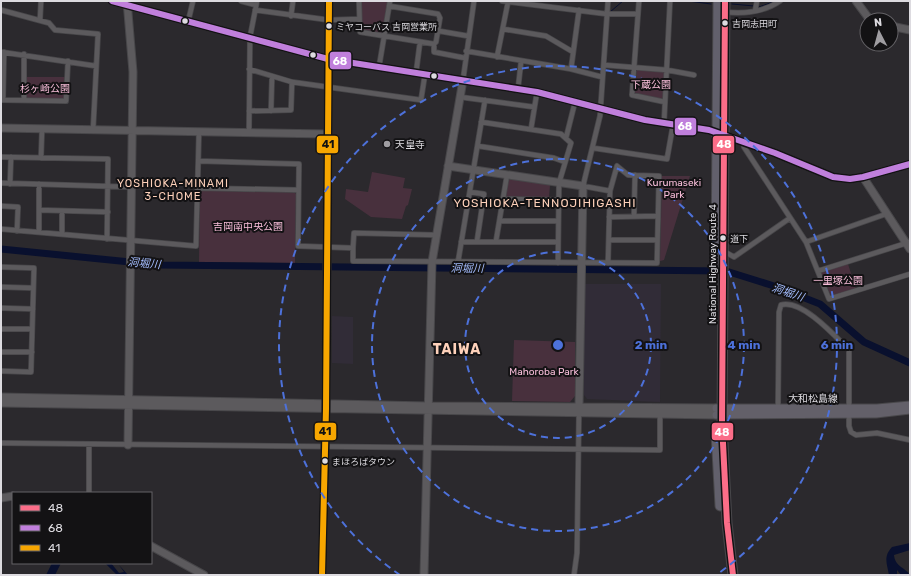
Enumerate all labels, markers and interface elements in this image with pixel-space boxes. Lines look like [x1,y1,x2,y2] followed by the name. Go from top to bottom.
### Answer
[859,12,899,52] north arrow
[180,16,190,26] unlabelled marker
[873,16,883,29] text: N
[720,18,730,28] marker: 吉岡志田町
[732,19,777,29] place label: 吉岡志田町
[324,21,334,31] marker: ミヤコーバス 吉岡営業所
[336,22,437,32] place label: ミヤコーバス 吉岡営業所
[308,50,318,60] unlabelled marker
[329,51,352,70] line badge: 68
[333,55,347,68] text: 68
[429,71,439,81] unlabelled marker
[631,79,671,91] park label: 下蔵公園
[20,83,70,95] park label: 杉ヶ崎公園
[674,117,697,136] line badge: 68
[678,120,692,133] text: 68
[316,135,339,154] line badge: 41
[712,135,735,154] line badge: 48
[322,138,334,151] text: 41
[717,138,731,151] text: 48
[382,139,392,149] marker: 天皇寺
[395,139,425,151] place label: 天皇寺
[117,177,229,203] district label: YOSHIOKA-MINAMI 3-CHOME
[647,177,701,201] park label: Kurumaseki Park
[454,196,636,210] district label: YOSHIOKA-TENNOJIHIGASHI
[707,204,719,324] street label: National Highway Route 4
[213,221,283,233] park label: 吉岡南中央公園
[718,233,728,243] marker: 道下
[730,234,748,244] place label: 道下
[127,256,162,271] water label: 洞堀川
[450,262,485,275] water label: 洞堀川
[813,275,863,287] park label: 一里塚公園
[770,281,806,304] water label: 洞堀川
[551,338,565,352] centre of rings
[635,338,668,352] text: 2 min
[728,338,761,352] text: 4 min
[821,338,854,352] text: 6 min
[433,341,481,358] district label: TAIWA
[509,366,580,378] park label: Mahoroba Park
[788,393,838,405] street label: 大和松島線
[314,422,337,441] line badge: 41
[711,422,734,441] line badge: 48
[319,425,331,438] text: 41
[715,426,729,439] text: 48
[320,456,330,466] marker: まほろばタウン
[332,457,395,467] place label: まほろばタウン
[12,492,152,564] legend
[48,501,63,515] text: 48
[48,521,63,535] text: 68
[48,541,60,555] text: 41

